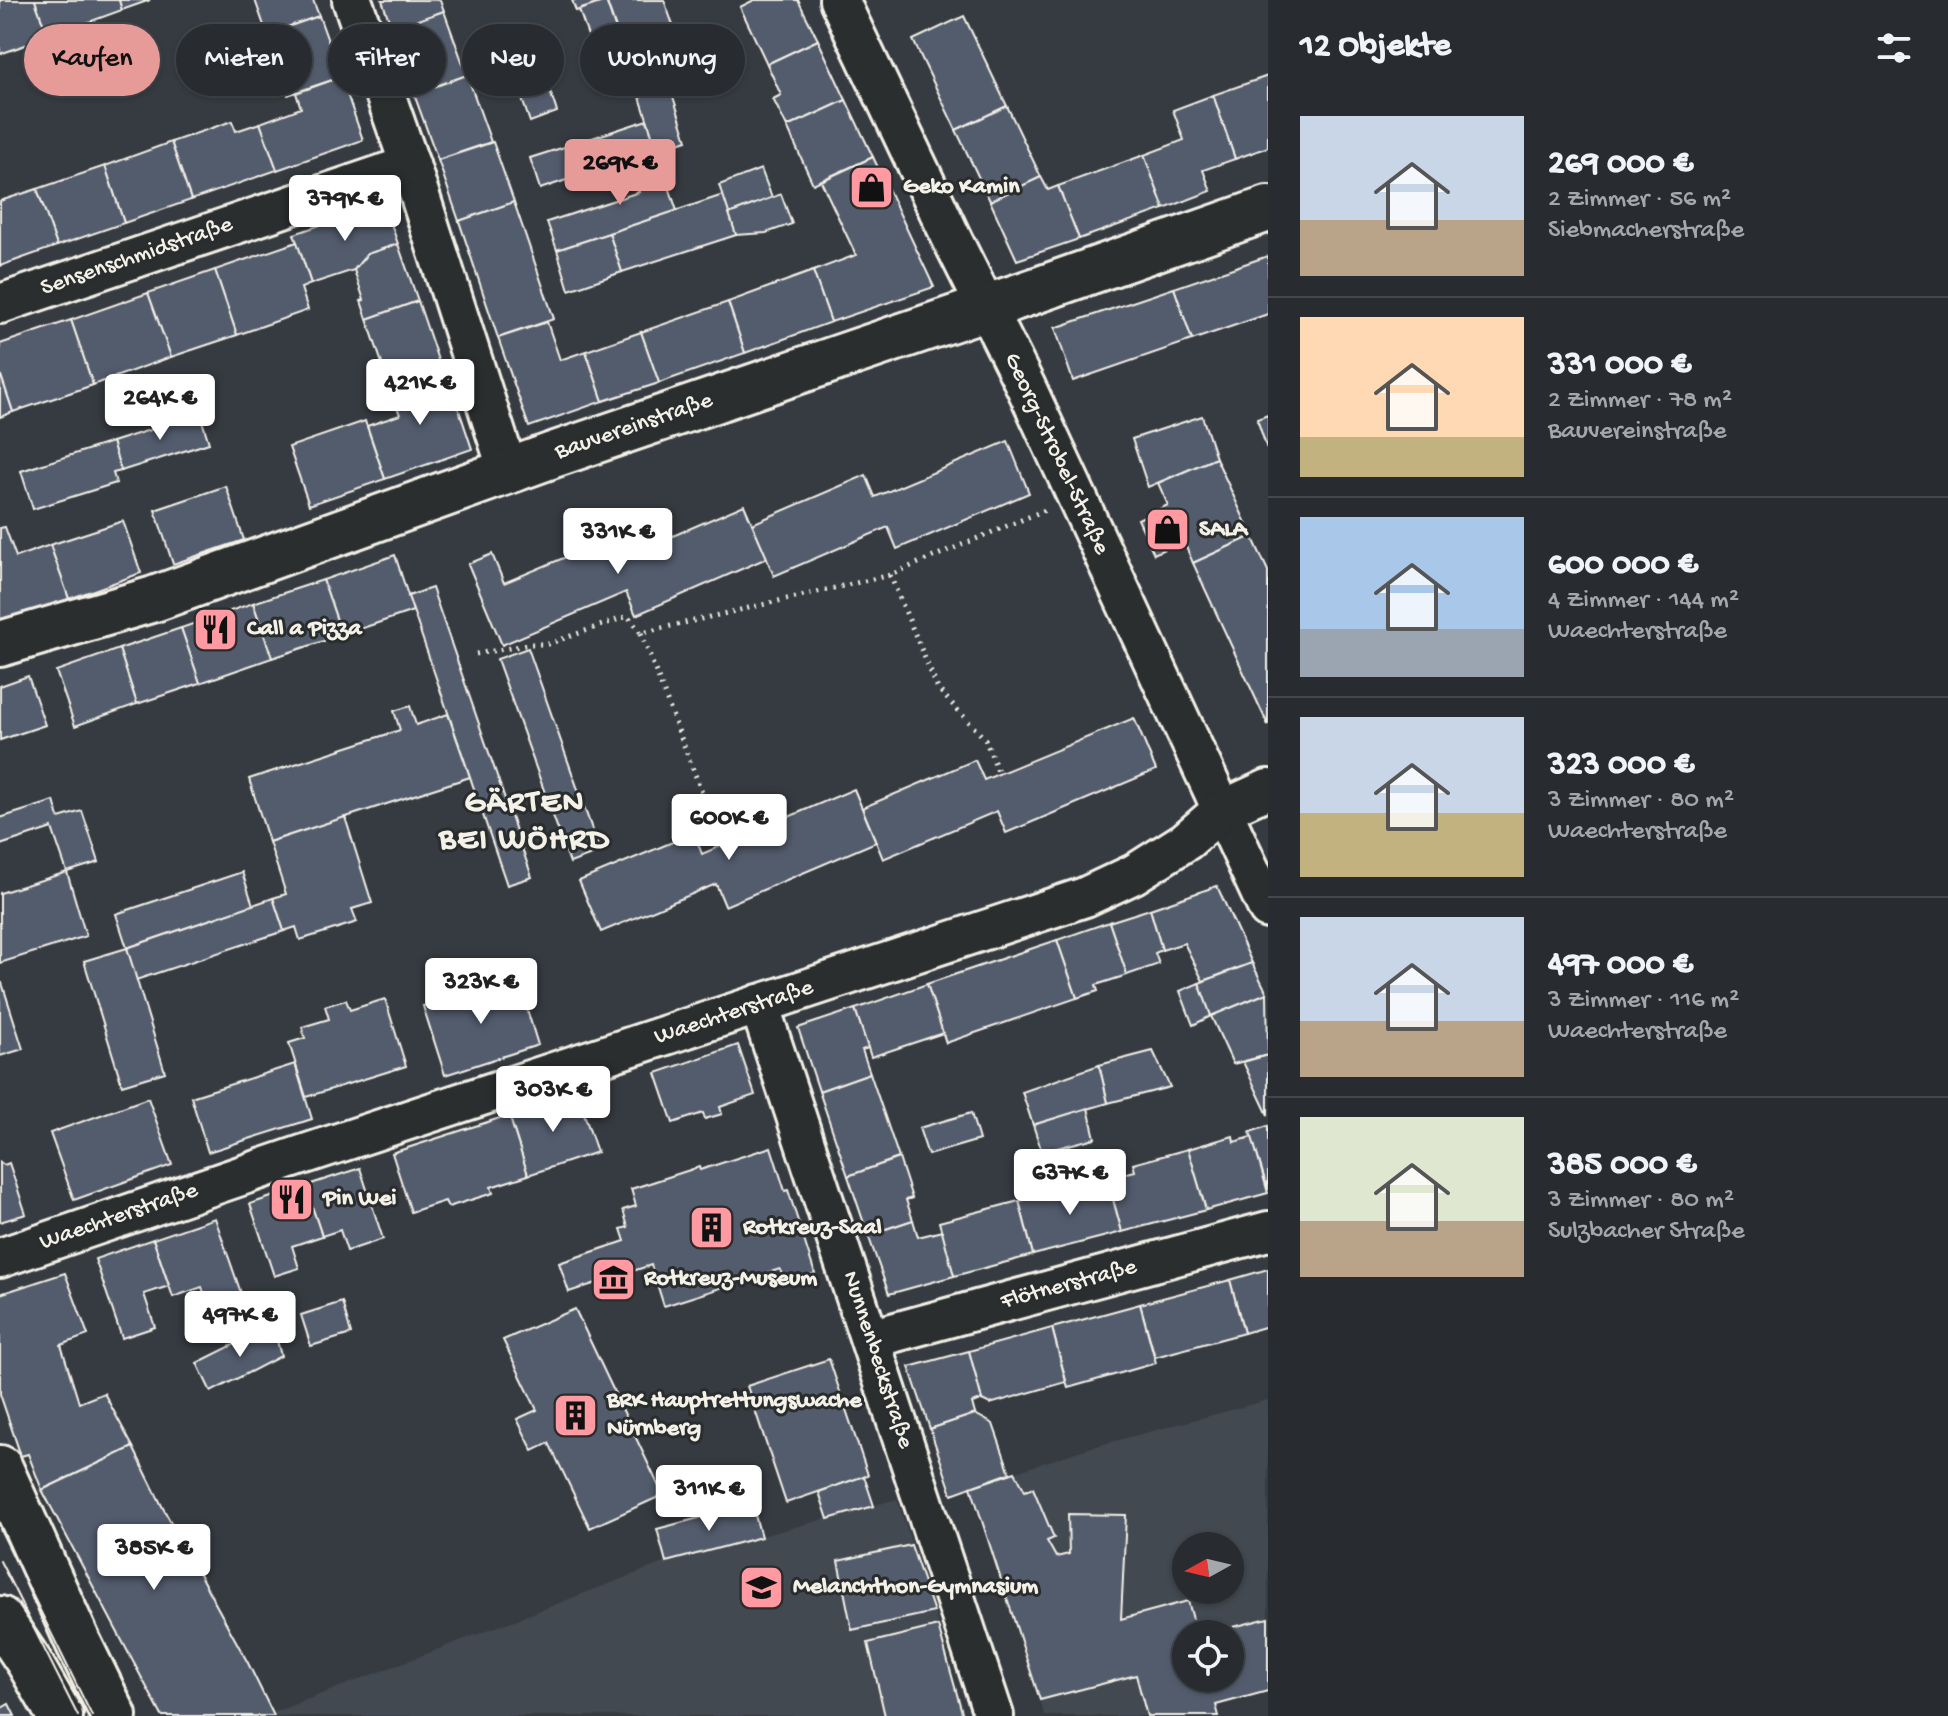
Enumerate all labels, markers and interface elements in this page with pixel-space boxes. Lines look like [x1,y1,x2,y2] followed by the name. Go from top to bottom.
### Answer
[24,24,160,96] chip: Kaufen
[176,24,312,96] chip: Mieten
[328,24,446,96] chip: Filter
[462,24,564,96] chip: Neu
[580,24,745,96] chip: Wohnung
[1872,26,1916,70] icon: filters
[1300,28,1451,68] text: 12 Objekte
[555,139,685,207] pin: 269K €
[1548,145,1693,185] text: 269 000 €
[1364,148,1460,244] icon: home
[583,149,657,180] text: 269K €
[848,163,896,211] shop icon: Geko Kamin
[903,173,1020,202] place label: Geko Kamin
[280,175,410,243] pin: 379K €
[307,185,383,216] text: 379K €
[1548,185,1731,216] text: 2 Zimmer · 56 m²
[37,210,237,303] street label: Sensenschmidstraße
[1548,216,1744,247] text: Siebmacherstraße
[1548,346,1691,386] text: 331 000 €
[997,349,1116,560] street label: Georg-Strobel-Straße
[1364,349,1460,445] icon: home
[355,359,485,427] pin: 421K €
[384,369,456,400] text: 421K €
[95,374,225,442] pin: 264K €
[123,384,197,415] text: 264K €
[550,386,717,468] street label: Bauvereinstraße
[1548,386,1732,417] text: 2 Zimmer · 78 m²
[1548,417,1726,448] text: Bauvereinstraße
[1144,506,1192,554] shop icon: SALA
[553,508,683,576] pin: 331K €
[1199,516,1249,545] place label: SALA
[581,518,655,549] text: 331K €
[1548,546,1698,586] text: 600 000 €
[1364,549,1460,645] icon: home
[1548,586,1739,617] text: 4 Zimmer · 144 m²
[192,605,240,653] restaurant icon: Call a Pizza
[247,615,363,644] place label: Call a Pizza
[1548,617,1727,648] text: Waechterstraße
[1548,746,1694,786] text: 323 000 €
[1364,749,1460,845] icon: home
[438,785,611,860] district label: GÄRTEN BEI WÖHRD
[1548,786,1734,817] text: 3 Zimmer · 80 m²
[664,794,794,862] pin: 600K €
[690,804,768,835] text: 600K €
[1548,817,1727,848] text: Waechterstraße
[1548,946,1693,986] text: 497 000 €
[1364,949,1460,1045] icon: home
[416,958,546,1026] pin: 323K €
[443,968,519,999] text: 323K €
[651,973,818,1052] street label: Waechterstraße
[1548,986,1739,1017] text: 3 Zimmer · 116 m²
[1548,1017,1727,1048] text: Waechterstraße
[488,1066,618,1134] pin: 303K €
[514,1076,592,1107] text: 303K €
[1548,1146,1696,1186] text: 385 000 €
[1005,1149,1135,1217] pin: 637K €
[1364,1149,1460,1245] icon: home
[1032,1159,1108,1190] text: 637K €
[268,1175,316,1223] restaurant icon: Pin Wei
[36,1176,202,1258] street label: Waechterstraße
[321,1185,397,1214] place label: Pin Wei
[1548,1186,1734,1217] text: 3 Zimmer · 80 m²
[688,1204,736,1252] building icon: Rotkreuz-Saal
[742,1214,882,1243] place label: Rotkreuz-Saal
[1548,1217,1745,1248] text: Sulzbacher Straße
[997,1253,1141,1317] street label: Flötnerstraße
[589,1255,637,1303] museum icon: Rotkreuz-Museum
[643,1265,817,1294] place label: Rotkreuz-Museum
[835,1268,920,1453] street label: Nunnenbeckstraße
[175,1291,305,1359] pin: 497K €
[203,1301,277,1332] text: 497K €
[606,1387,863,1444] place label: BRK Hauptrettungswache Nürnberg
[552,1391,600,1439] building icon: BRK Hauptrettungswache Nürnberg
[644,1465,774,1533] pin: 311K €
[674,1475,744,1506] text: 311K €
[89,1524,219,1592] pin: 385K €
[1172,1532,1244,1604] north arrow
[1172,1532,1244,1692] map controls
[115,1534,193,1565] text: 385K €
[738,1563,786,1611] school or university icon: Melanchthon-Gymnasium
[793,1573,1038,1602] place label: Melanchthon-Gymnasium
[1172,1620,1244,1692] button: locate

